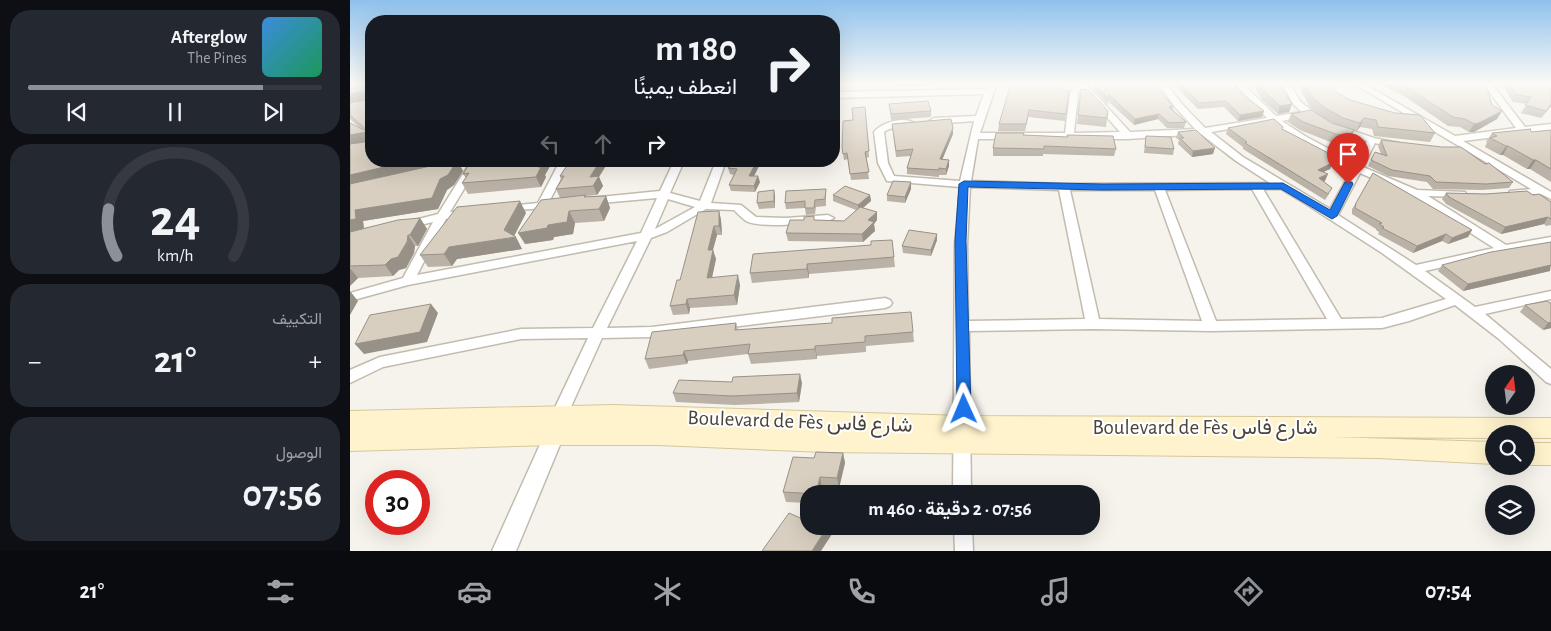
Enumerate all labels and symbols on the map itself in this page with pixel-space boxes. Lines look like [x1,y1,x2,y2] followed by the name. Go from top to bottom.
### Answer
[1327,133,1369,184] pin
[1485,365,1535,415] north arrow
[937,382,989,434] position arrow
[687,407,913,439] street label: Boulevard de Fès شارع فاس
[1092,417,1318,441] street label: Boulevard de Fès شارع فاس
[365,470,430,535] speed limit sign: 30

